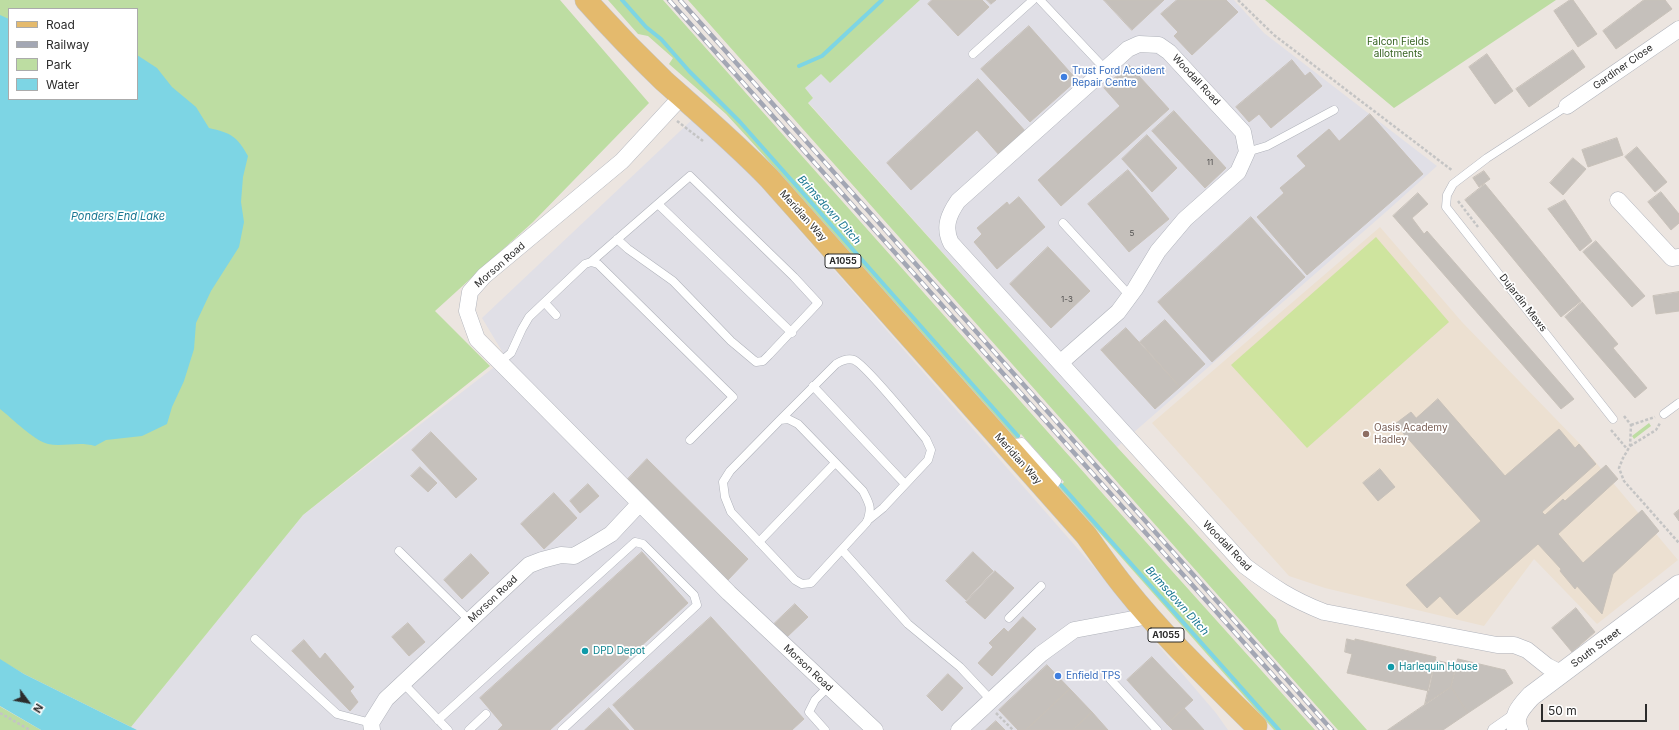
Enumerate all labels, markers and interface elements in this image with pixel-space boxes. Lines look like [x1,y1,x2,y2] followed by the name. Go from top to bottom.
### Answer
[8,8,138,100] legend
[46,17,75,32] text: Road
[1367,36,1429,60] park label: Falcon Fields allotments
[46,37,89,52] text: Railway
[1591,42,1655,92] street label: Gardiner Close
[1169,52,1223,108] street label: Woodall Road
[46,57,72,72] text: Park
[1072,65,1165,88] place label: Trust Ford Accident Repair Centre
[1059,72,1069,82] marker: Trust Ford Accident Repair Centre
[46,77,79,92] text: Water
[1207,158,1213,168] house number: 11
[795,173,863,247] water label: Brimsdown Ditch
[777,188,829,244] street label: Meridian Way
[71,210,165,224] water label: Ponders End Lake
[1130,229,1134,239] house number: 5
[472,240,528,290] street label: Morson Road
[825,254,861,268] road number: A1055
[1497,272,1549,334] street label: Dujardin Mews
[1061,295,1073,305] house number: 1-3
[1374,422,1448,446] place label: Oasis Academy Hadley
[1361,429,1371,439] marker: Oasis Academy Hadley
[992,431,1044,487] street label: Meridian Way
[1200,519,1254,573] street label: Woodall Road
[1143,564,1211,638] water label: Brimsdown Ditch
[466,573,520,625] street label: Morson Road
[1569,626,1623,670] street label: South Street
[1148,628,1184,642] road number: A1055
[781,642,835,694] street label: Morson Road
[593,645,645,657] place label: DPD Depot
[580,646,590,656] marker: DPD Depot
[1399,661,1478,673] place label: Harlequin House
[1386,662,1396,672] marker: Harlequin House
[1066,670,1120,682] place label: Enfield TPS
[1053,671,1063,681] marker: Enfield TPS
[8,682,48,722] north arrow
[1543,696,1649,722] scale bar
[30,701,46,716] text: N
[1548,703,1577,718] text: 50 m

